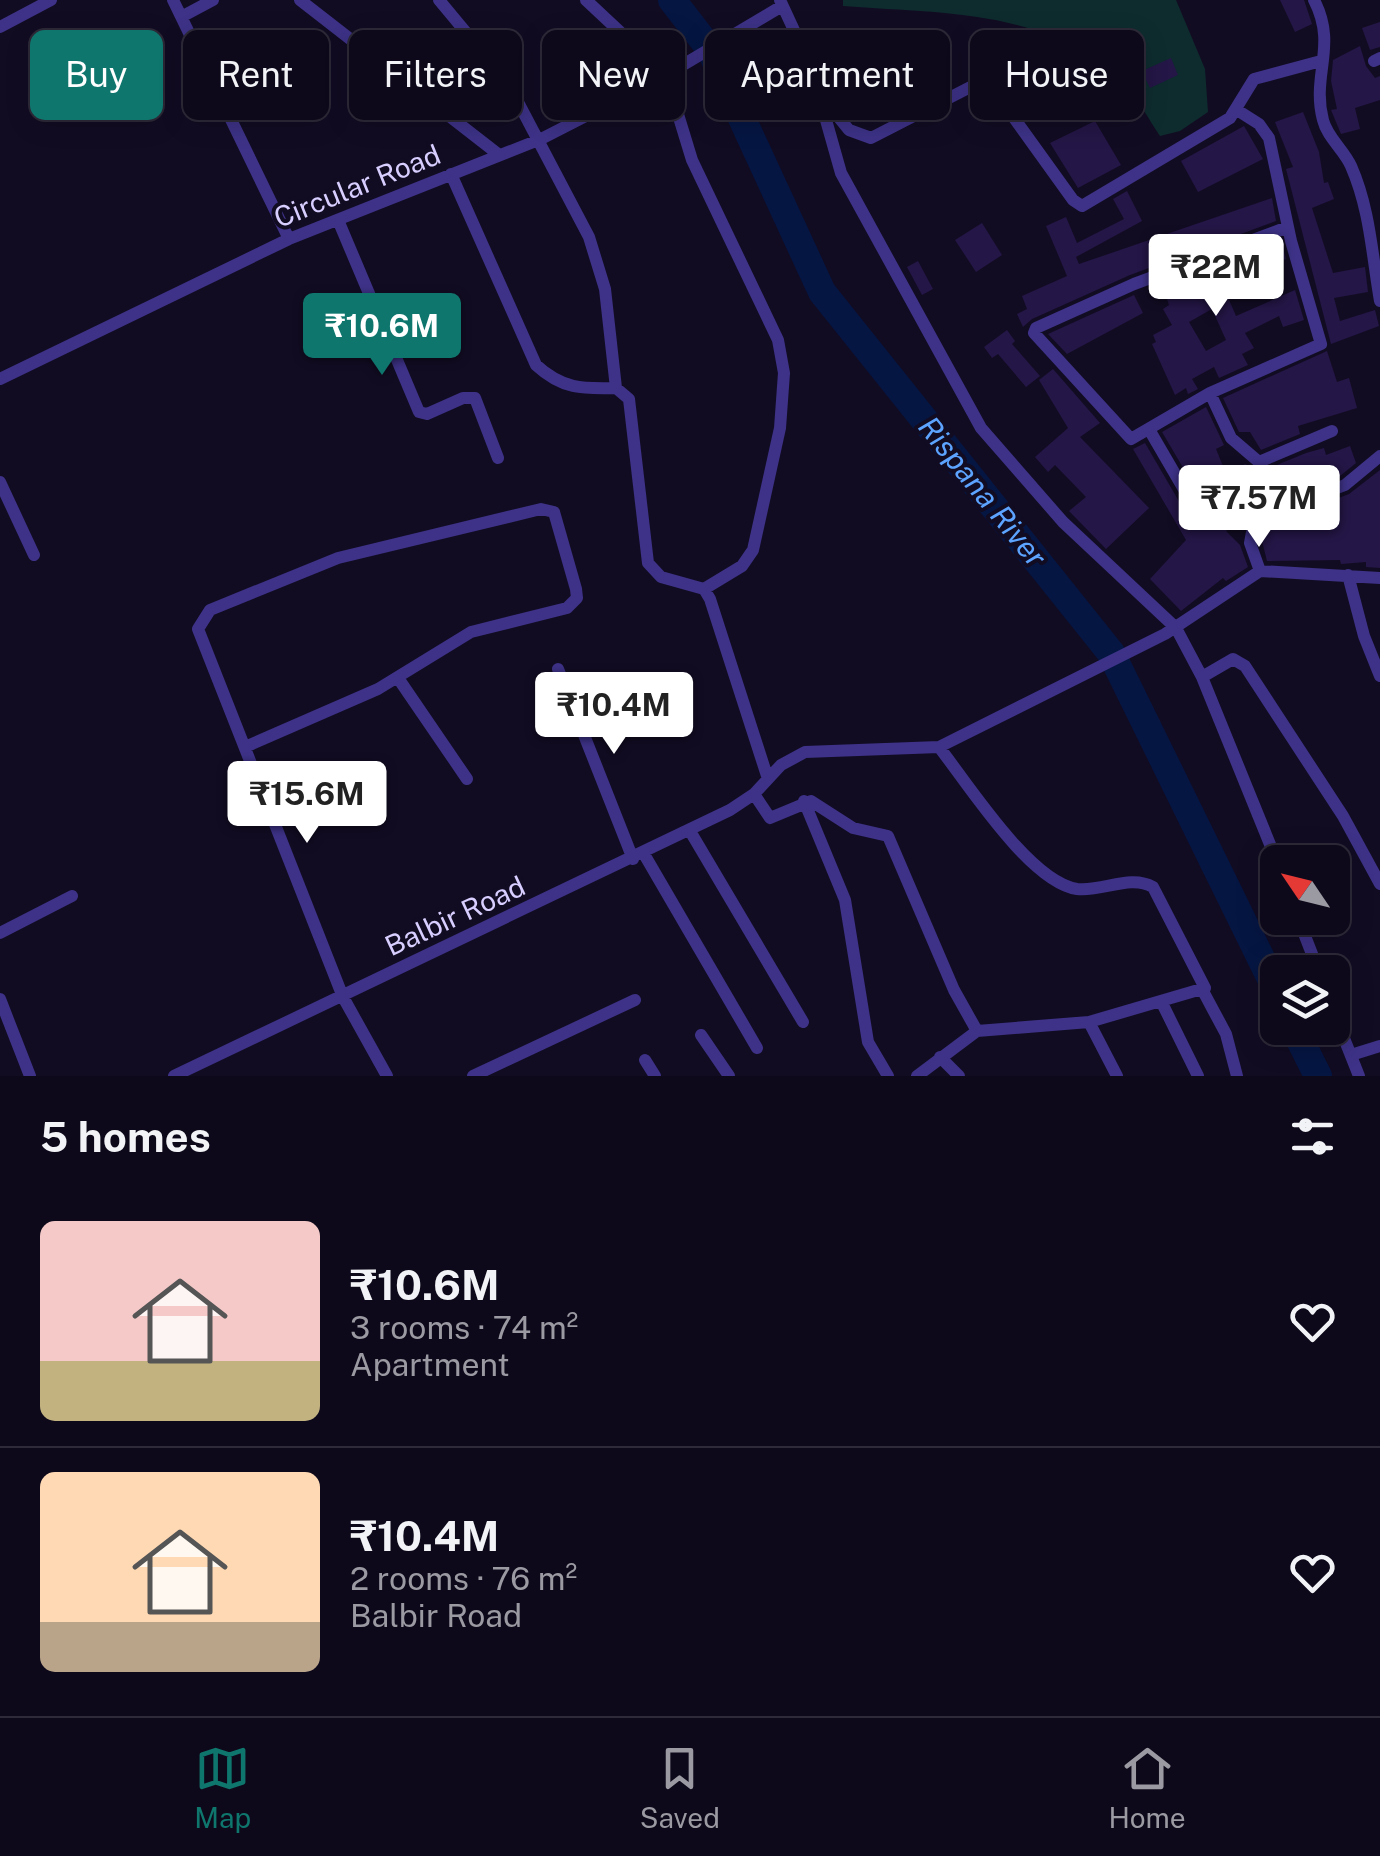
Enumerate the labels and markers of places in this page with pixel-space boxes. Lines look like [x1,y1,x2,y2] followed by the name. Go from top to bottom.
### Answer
[1157,234,1275,319] pin: ₹22M
[301,293,463,378] pin: ₹10.6M
[1178,465,1340,550] pin: ₹7.57M
[533,672,695,757] pin: ₹10.4M
[226,761,388,846] pin: ₹15.6M

